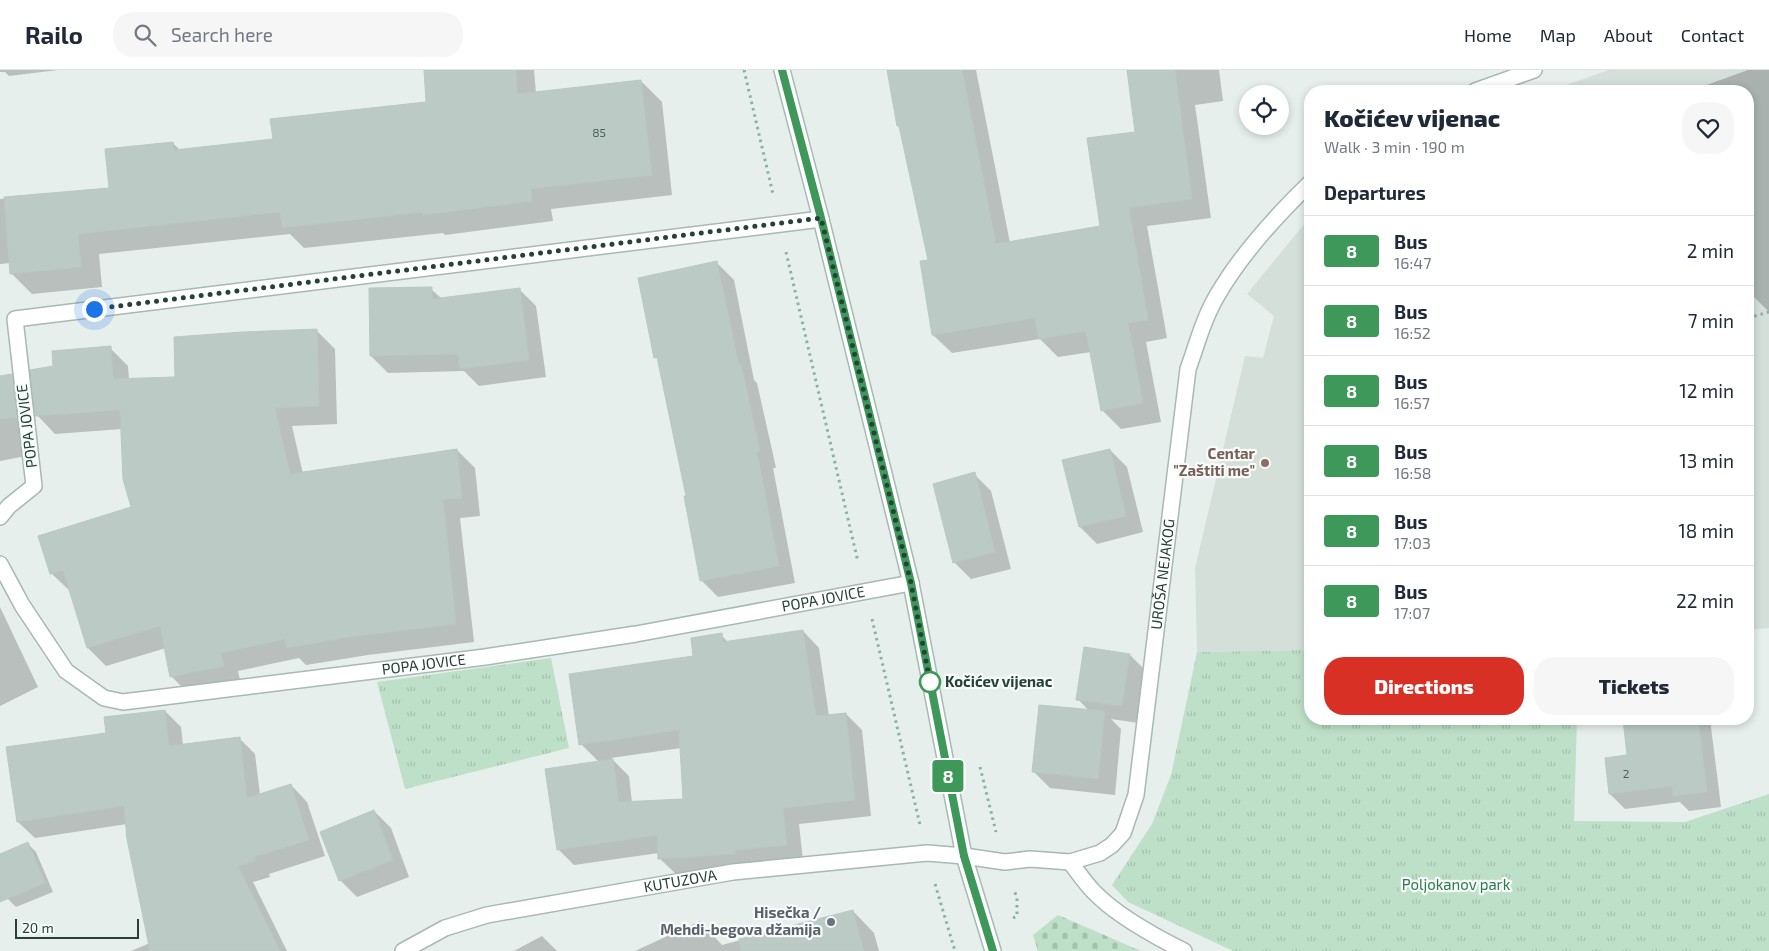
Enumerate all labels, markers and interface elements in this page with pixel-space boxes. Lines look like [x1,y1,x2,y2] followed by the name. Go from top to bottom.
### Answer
[113,12,463,57] search box
[25,20,83,49] text: Railo
[131,21,159,49] icon: search
[171,23,273,46] text: Search here
[1464,24,1512,46] text: Home
[1540,24,1576,46] text: Map
[1604,24,1653,46] text: About
[1681,24,1744,46] text: Contact
[1239,85,1289,135] map controls
[1239,85,1289,135] button: locate
[1682,102,1734,154] button: heart
[1324,103,1500,132] text: Kočićev vijenac
[592,125,606,139] house number: 85
[1324,137,1465,156] text: Walk · 3 min · 190 m
[1324,181,1426,204] text: Departures
[1394,230,1428,253] text: Bus
[1687,239,1734,262] text: 2 min
[1346,240,1357,262] text: 8
[1394,253,1431,272] text: 16:47
[82,297,107,322] your location
[1394,300,1428,323] text: Bus
[1688,309,1734,332] text: 7 min
[1346,310,1357,332] text: 8
[1394,323,1431,342] text: 16:52
[1394,370,1428,393] text: Bus
[1679,379,1734,402] text: 12 min
[1346,380,1357,402] text: 8
[12,383,40,469] street label: POPA JOVICE
[1394,393,1430,412] text: 16:57
[1394,440,1428,463] text: Bus
[1173,444,1256,479] place label: Centar "Zaštiti me"
[1679,449,1734,472] text: 13 min
[1346,450,1357,472] text: 8
[1259,457,1271,469] marker: Centar "Zaštiti me"
[1394,463,1432,482] text: 16:58
[1394,510,1428,533] text: Bus
[1146,518,1178,630] street label: UROŠA NEJAKOG
[1678,519,1734,542] text: 18 min
[1346,520,1357,542] text: 8
[1394,533,1431,552] text: 17:03
[1394,580,1428,603] text: Bus
[780,582,866,615] street label: POPA JOVICE
[1676,589,1734,612] text: 22 min
[1346,590,1357,612] text: 8
[1394,603,1430,622] text: 17:07
[381,649,467,678] street label: POPA JOVICE
[1324,657,1524,715] button: Directions
[1534,657,1734,715] button: Tickets
[919,671,941,693] marker: Kočićev vijenac
[945,672,1053,690] place label: Kočićev vijenac
[932,760,964,792] line badge: 8
[942,765,954,787] text: 8
[1623,766,1630,780] house number: 2
[642,865,719,895] street label: KUTUZOVA
[1402,875,1511,894] park label: Poljokanov park
[660,903,821,938] place label: Hisečka / Mehdi-begova džamija
[15,916,139,939] scale bar
[825,916,837,928] marker: Hisečka / Mehdi-begova džamija
[22,919,54,936] text: 20 m

